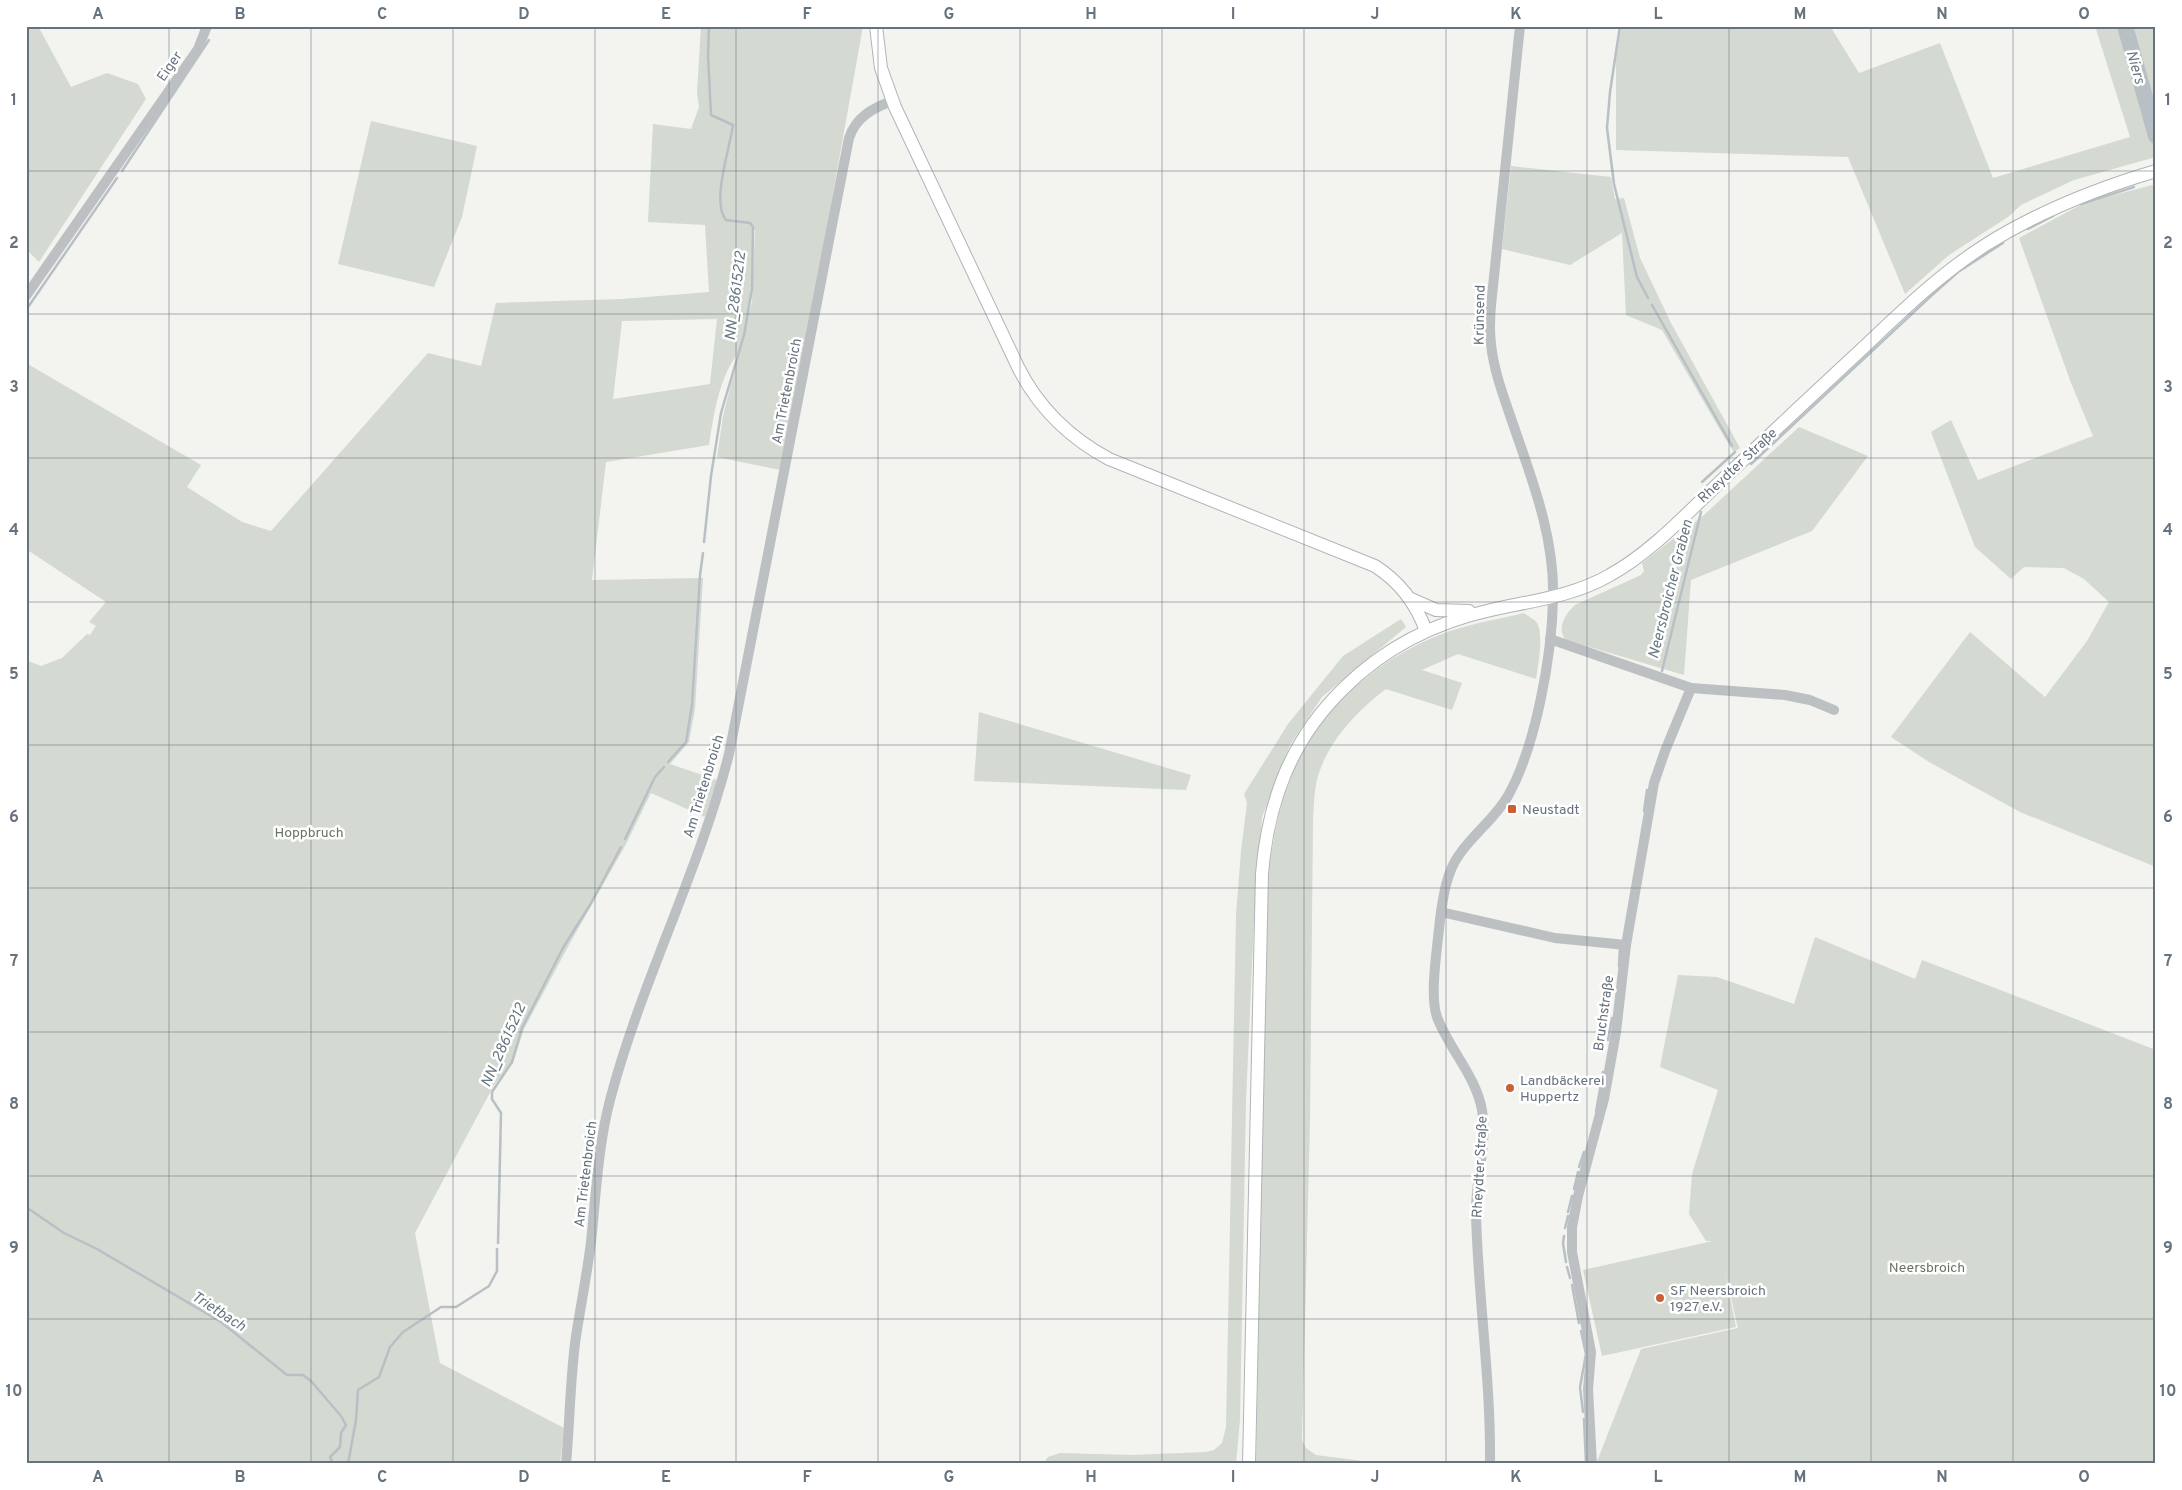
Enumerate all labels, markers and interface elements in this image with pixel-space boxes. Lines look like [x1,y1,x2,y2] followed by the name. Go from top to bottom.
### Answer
[92,5,104,25] text: A
[234,5,246,25] text: B
[377,5,387,25] text: C
[518,5,530,25] text: D
[661,5,671,25] text: E
[802,5,812,25] text: F
[944,5,954,25] text: G
[1085,5,1097,25] text: H
[1231,5,1235,25] text: I
[1371,5,1379,25] text: J
[1510,5,1522,25] text: K
[1653,5,1663,25] text: L
[1794,5,1806,25] text: M
[1936,5,1948,25] text: N
[2078,5,2090,25] text: O
[154,48,187,85] street label: Eiger
[2121,48,2148,87] water label: Niers
[11,91,17,111] text: 1
[2165,91,2171,111] text: 1
[9,234,19,254] text: 2
[2163,234,2173,254] text: 2
[722,249,752,342] water label: NN_28615212
[1471,285,1490,345] street label: Krünsend
[769,337,806,446] street label: Am Trietenbroich
[9,378,19,398] text: 3
[2163,378,2173,398] text: 3
[1695,425,1781,507] street label: Rheydter Straße
[1645,518,1698,661] water label: Neersbroicher Graben
[9,521,19,541] text: 4
[2163,521,2173,541] text: 4
[9,665,19,685] text: 5
[2163,665,2173,685] text: 5
[681,733,728,840] street label: Am Trietenbroich
[1522,802,1580,819] place label: Neustadt
[1506,803,1518,815] marker: Neustadt
[9,808,19,828] text: 6
[2163,808,2173,828] text: 6
[274,825,344,842] park label: Hoppbruch
[10,952,18,972] text: 7
[2164,952,2172,972] text: 7
[1591,974,1618,1052] street label: Bruchstraße
[477,1000,532,1090] water label: NN_28615212
[1520,1073,1604,1106] place label: Landbäckerei Huppertz
[1504,1082,1516,1094] marker: Landbäckerei Huppertz
[9,1095,19,1115] text: 8
[2163,1095,2173,1115] text: 8
[1469,1116,1492,1219] street label: Rheydter Straße
[572,1120,601,1228] street label: Am Trietenbroich
[9,1239,19,1259] text: 9
[2163,1239,2173,1259] text: 9
[1889,1260,1965,1277] park label: Neersbroich
[1670,1283,1766,1316] place label: SF Neersbroich 1927 e.V.
[188,1288,249,1337] water label: Trietbach
[1654,1292,1666,1304] marker: SF Neersbroich 1927 e.V.
[6,1382,22,1402] text: 10
[2160,1382,2176,1402] text: 10
[92,1468,104,1488] text: A
[234,1468,246,1488] text: B
[377,1468,387,1488] text: C
[518,1468,530,1488] text: D
[661,1468,671,1488] text: E
[802,1468,812,1488] text: F
[944,1468,954,1488] text: G
[1085,1468,1097,1488] text: H
[1231,1468,1235,1488] text: I
[1371,1468,1379,1488] text: J
[1510,1468,1522,1488] text: K
[1653,1468,1663,1488] text: L
[1794,1468,1806,1488] text: M
[1936,1468,1948,1488] text: N
[2078,1468,2090,1488] text: O

